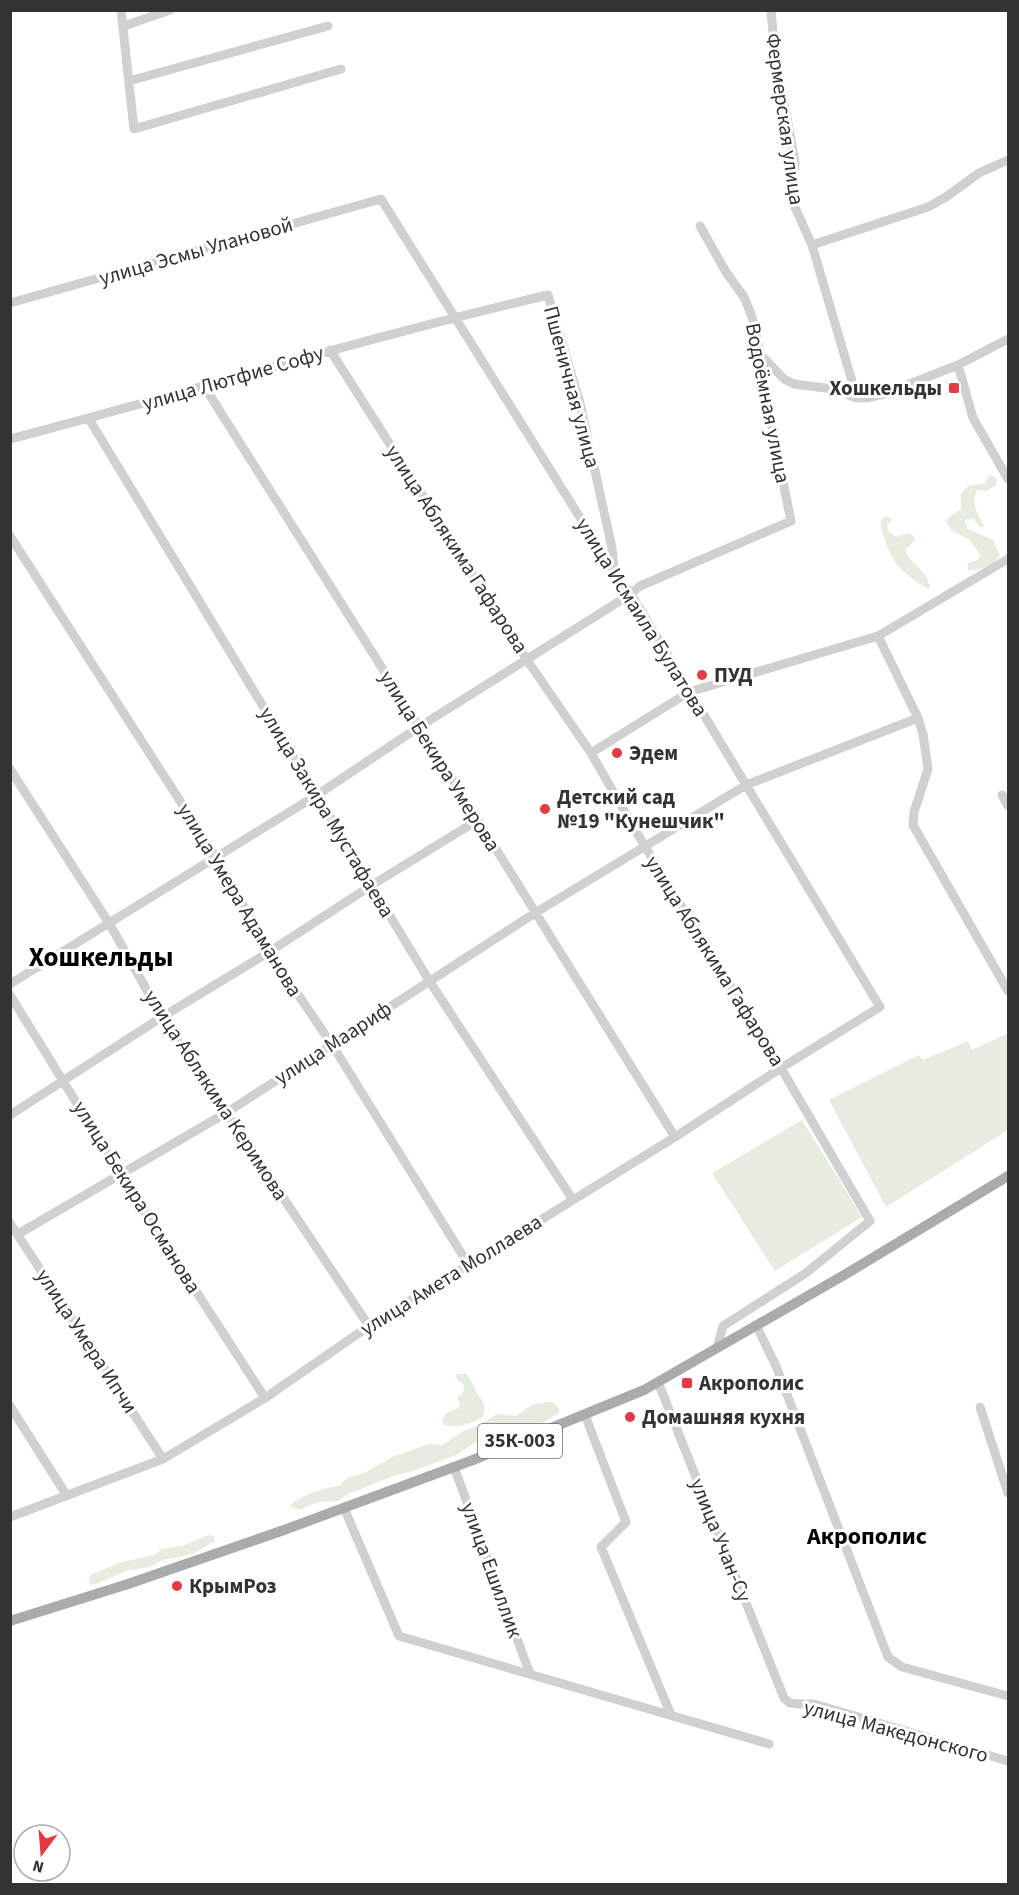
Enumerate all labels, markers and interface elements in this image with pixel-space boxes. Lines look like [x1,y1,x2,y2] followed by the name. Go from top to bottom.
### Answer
[758,31,812,207] street label: Фермерская улица
[96,209,296,293] street label: улица Эсмы Улановой
[536,303,608,471] street label: Пшеничная улица
[738,320,798,486] street label: Водоёмная улица
[139,338,327,418] street label: улица Лютфие Софу
[829,373,942,403] place label: Хошкельды
[947,381,961,395] marker: Хошкельды
[378,439,536,659] street label: улица Аблякима Гафарова
[569,512,715,722] street label: улица Исмаила Булатова
[714,660,752,690] place label: ПУД
[372,665,508,857] street label: улица Бекира Умерова
[695,668,709,682] marker: ПУД
[252,701,402,923] street label: улица Закира Мустафаева
[629,738,678,768] place label: Эдем
[610,746,624,760] marker: Эдем
[557,782,725,836] place label: Детский сад №19 "Кунешчик"
[170,797,310,1003] street label: улица Умера Адаманова
[538,802,552,816] marker: Детский сад №19 "Кунешчик"
[638,850,792,1072] street label: улица Аблякима Гафарова
[29,938,173,977] district label: Хошкельды
[136,984,296,1206] street label: улица Аблякима Керимова
[268,994,398,1092] street label: улица Маариф
[65,1095,209,1299] street label: улица Бекира Османова
[354,1207,548,1343] street label: улица Амета Моллаева
[29,1263,145,1419] street label: улица Умера Ипчи
[698,1368,804,1398] place label: Акрополис
[680,1376,694,1390] marker: Акрополис
[642,1402,805,1432] place label: Домашняя кухня
[623,1410,637,1424] marker: Домашняя кухня
[478,1424,562,1458] road number: 35К-003
[683,1474,759,1606] street label: улица Учан-Су
[454,1498,531,1643] street label: улица Ешиллик
[806,1519,927,1554] district label: Акрополис
[189,1571,276,1601] place label: КрымРоз
[170,1579,184,1593] marker: КрымРоз
[800,1692,992,1770] street label: улица Македонского
[12,1823,72,1883] north arrow
[30,1854,46,1878] text: N

